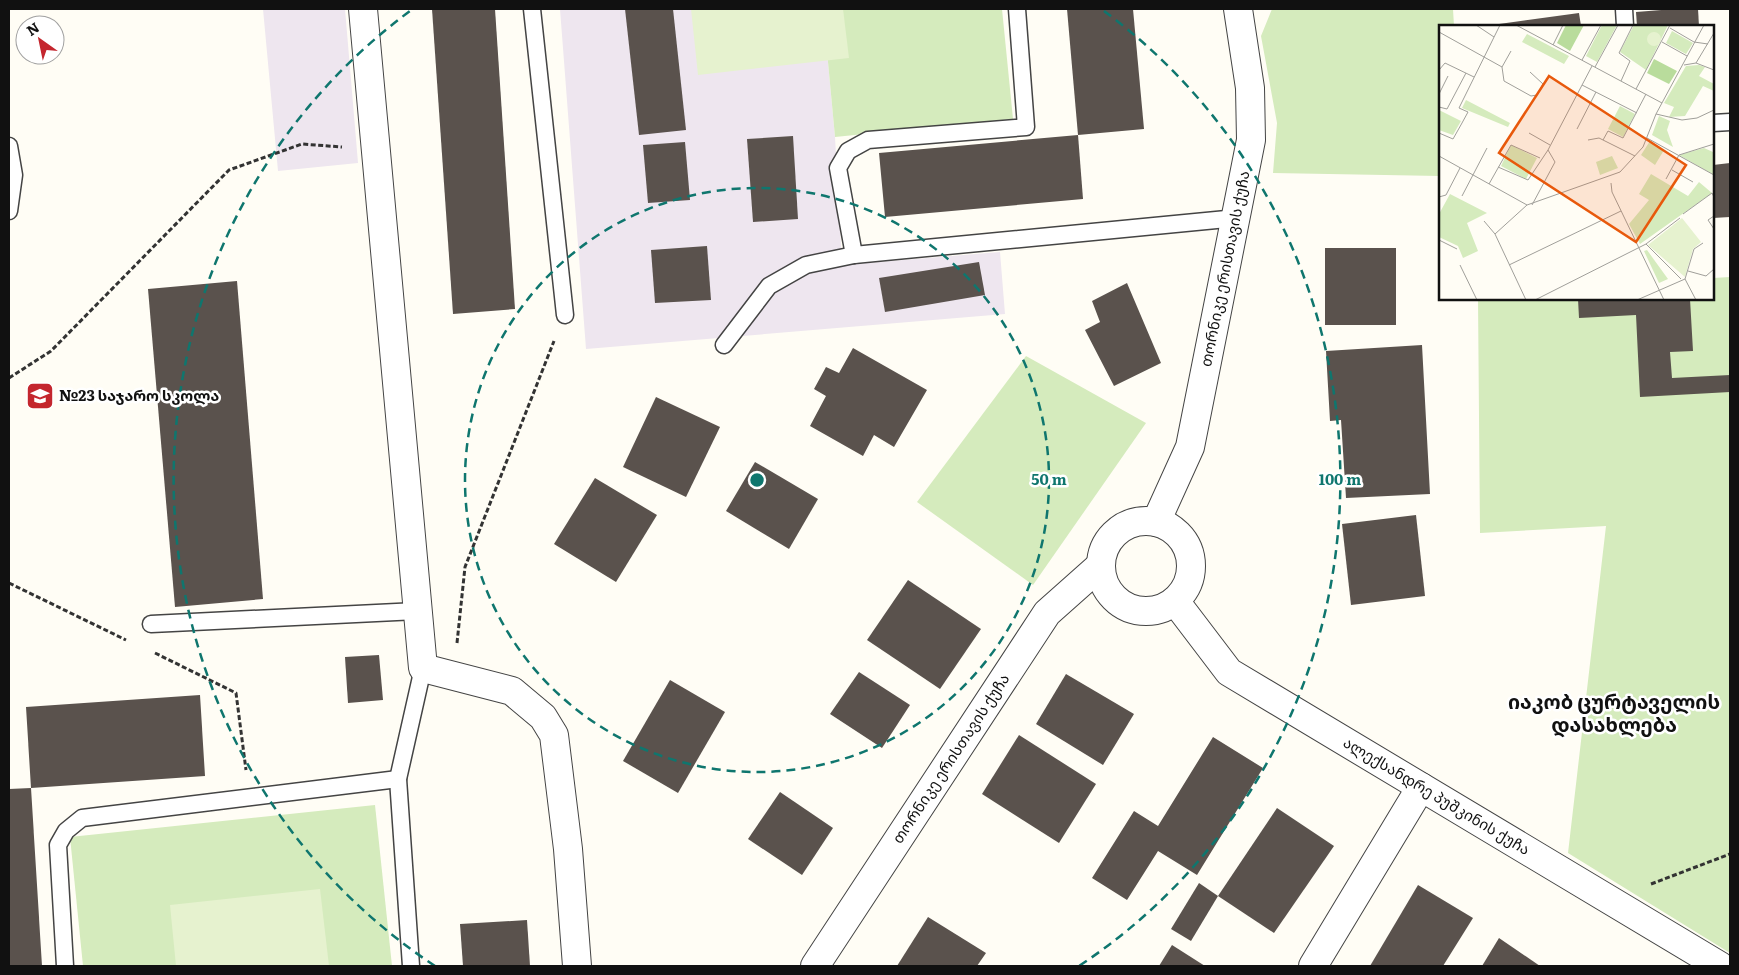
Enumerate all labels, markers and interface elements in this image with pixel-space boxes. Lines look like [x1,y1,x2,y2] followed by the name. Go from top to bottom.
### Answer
[15,15,65,65] north arrow
[22,17,43,40] text: N
[1439,25,1714,300] inset map
[1193,168,1255,369] street label: თორნიკე ერისთავის ქუჩა
[25,381,55,411] school or university icon: №23 საჯარო სკოლა
[59,383,219,406] place label: №23 საჯარო სკოლა
[1031,467,1067,490] text: 50 m
[1319,467,1361,490] text: 100 m
[748,471,766,489] centre of rings
[886,668,1014,848] street label: თორნიკე ერისთავის ქუჩა
[1508,685,1720,738] district label: იაკობ ცურტაველის დასახლება
[1339,730,1535,860] street label: ალექსანდრე პუშკინის ქუჩა

